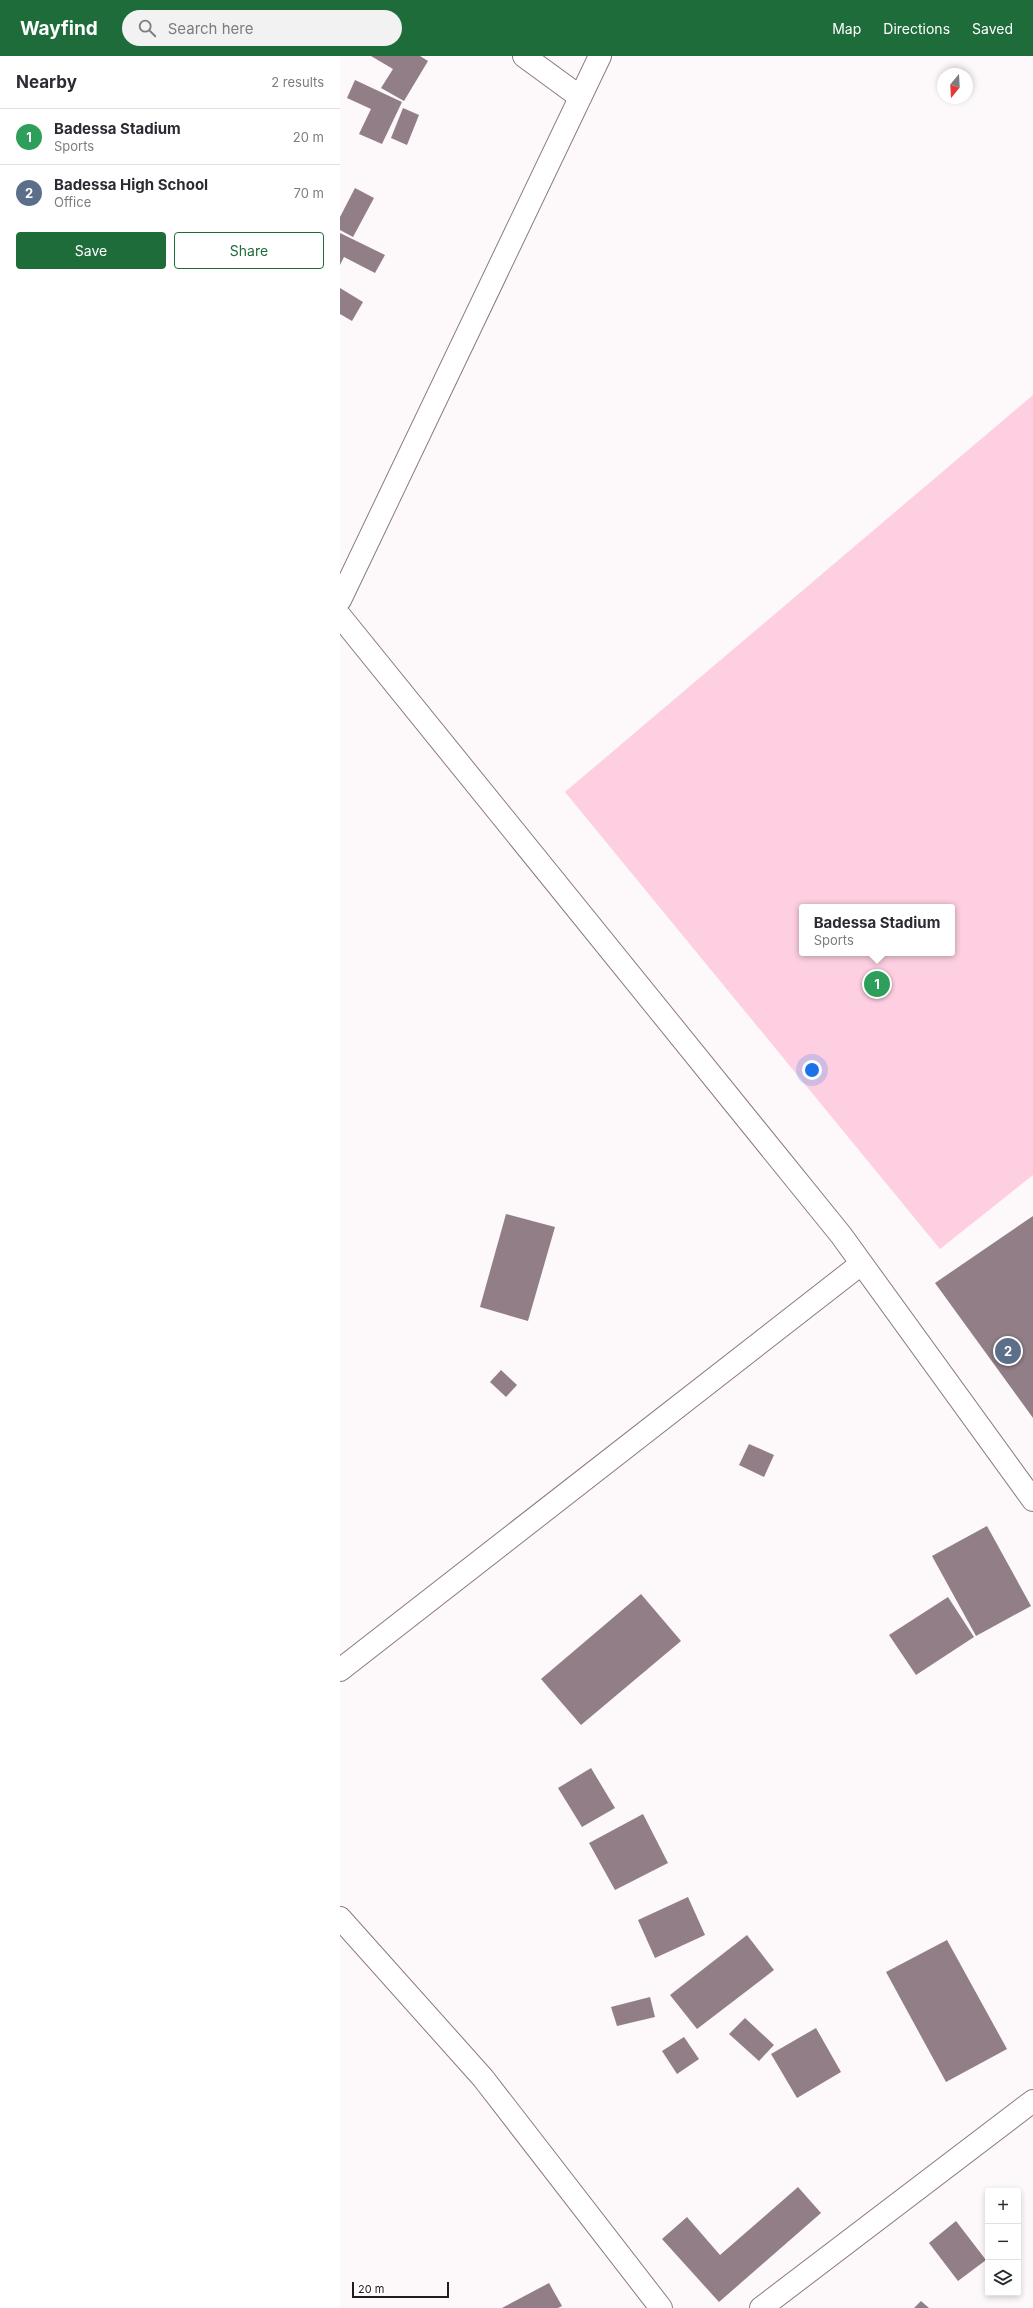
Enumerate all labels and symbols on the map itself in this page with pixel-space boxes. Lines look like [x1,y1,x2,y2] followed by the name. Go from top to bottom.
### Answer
[937,68,973,104] north arrow
[864,969,890,999] pin: 1
[802,1060,822,1080] your location
[995,1336,1021,1366] pin: 2
[352,2280,449,2299] scale bar

